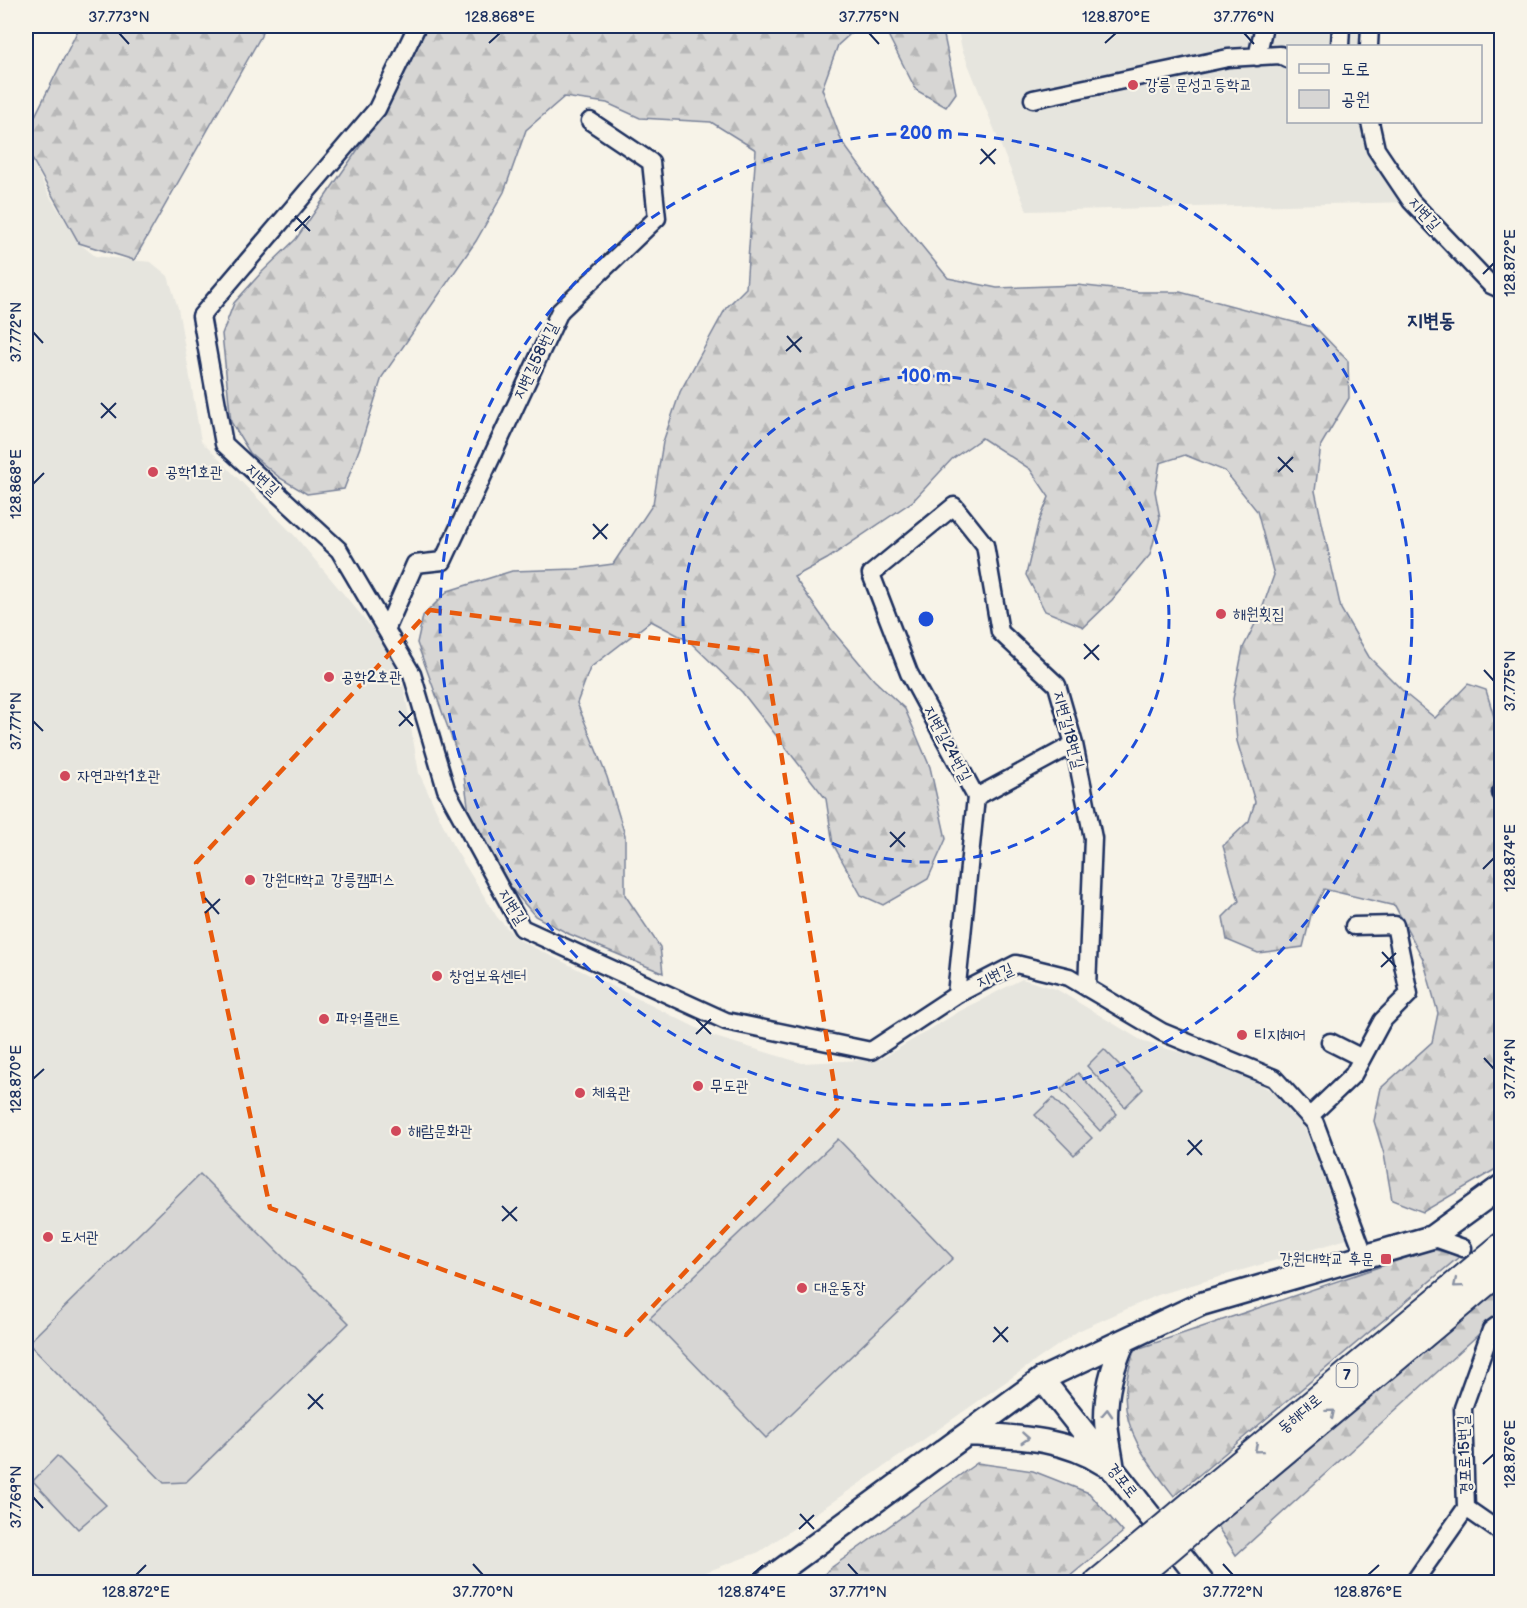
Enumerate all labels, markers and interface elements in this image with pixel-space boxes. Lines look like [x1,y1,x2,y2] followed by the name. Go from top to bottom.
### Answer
[88,8,150,27] text: 37.773°N
[465,8,535,27] text: 128.868°E
[839,8,899,27] text: 37.775°N
[1082,8,1150,27] text: 128.870°E
[1213,8,1275,27] text: 37.776°N
[1287,45,1482,123] legend
[1341,59,1370,80] text: 도로
[1145,76,1252,95] place label: 강릉 문성고등학교
[1126,78,1140,92] marker: 강릉 문성고등학교
[1341,89,1370,110] text: 공원
[899,123,953,144] text: 200 m
[1404,193,1444,235] street label: 지변길
[1501,229,1520,297] text: 128.872°E
[7,302,26,362] text: 37.772°N
[1407,309,1455,333] district label: 지변동
[509,319,563,402] street label: 지변길58번길
[901,366,951,387] text: 100 m
[7,449,26,519] text: 128.868°E
[241,460,283,500] street label: 지변길
[165,463,223,482] place label: 공학1호관
[146,465,160,479] marker: 공학1호관
[1233,605,1285,624] place label: 해원횟집
[1214,607,1228,621] marker: 해원횟집
[916,609,936,629] centre of rings
[1501,651,1520,711] text: 37.775°N
[341,668,402,687] place label: 공학2호관
[322,670,336,684] marker: 공학2호관
[1048,689,1088,771] street label: 지변길18번길
[7,692,26,750] text: 37.771°N
[919,703,975,785] street label: 지변길24번길
[77,767,161,786] place label: 자연과학1호관
[58,769,72,783] marker: 자연과학1호관
[1501,824,1520,892] text: 128.874°E
[262,871,395,890] place label: 강원대학교 강릉캠퍼스
[243,873,257,887] marker: 강원대학교 강릉캠퍼스
[494,886,530,929] street label: 지변길
[973,959,1017,993] street label: 지변길
[449,967,526,986] place label: 창업보육센터
[430,969,444,983] marker: 창업보육센터
[336,1010,400,1029] place label: 파워플랜트
[317,1012,331,1026] marker: 파워플랜트
[1254,1026,1306,1045] place label: 티지헤어
[1235,1028,1249,1042] marker: 티지헤어
[1501,1039,1520,1100] text: 37.774°N
[7,1045,26,1113] text: 128.870°E
[710,1077,749,1096] place label: 무도관
[691,1079,705,1093] marker: 무도관
[592,1084,631,1103] place label: 체육관
[573,1086,587,1100] marker: 체육관
[408,1122,473,1141] place label: 해람문화관
[389,1124,403,1138] marker: 해람문화관
[60,1228,99,1247] place label: 도서관
[41,1230,55,1244] marker: 도서관
[1280,1250,1374,1269] place label: 강원대학교 후문
[1379,1252,1393,1266] marker: 강원대학교 후문
[1452,1276,1463,1287] one-way arrow
[814,1279,866,1298] place label: 대운동장
[795,1281,809,1295] marker: 대운동장
[1336,1363,1358,1387] road number: 7
[1274,1390,1326,1438] street label: 동해대로
[1100,1409,1113,1418] one-way arrow
[1324,1409,1335,1420] one-way arrow
[1454,1415,1476,1495] street label: 경포로15번길
[1501,1420,1520,1488] text: 128.876°E
[1021,1431,1030,1444] one-way arrow
[1254,1441,1265,1452] one-way arrow
[1103,1460,1141,1502] street label: 경포로
[7,1466,26,1528] text: 37.769°N
[102,1583,170,1602] text: 128.872°E
[452,1583,514,1602] text: 37.770°N
[718,1583,786,1602] text: 128.874°E
[829,1583,887,1602] text: 37.771°N
[1203,1583,1263,1602] text: 37.772°N
[1334,1583,1402,1602] text: 128.876°E

